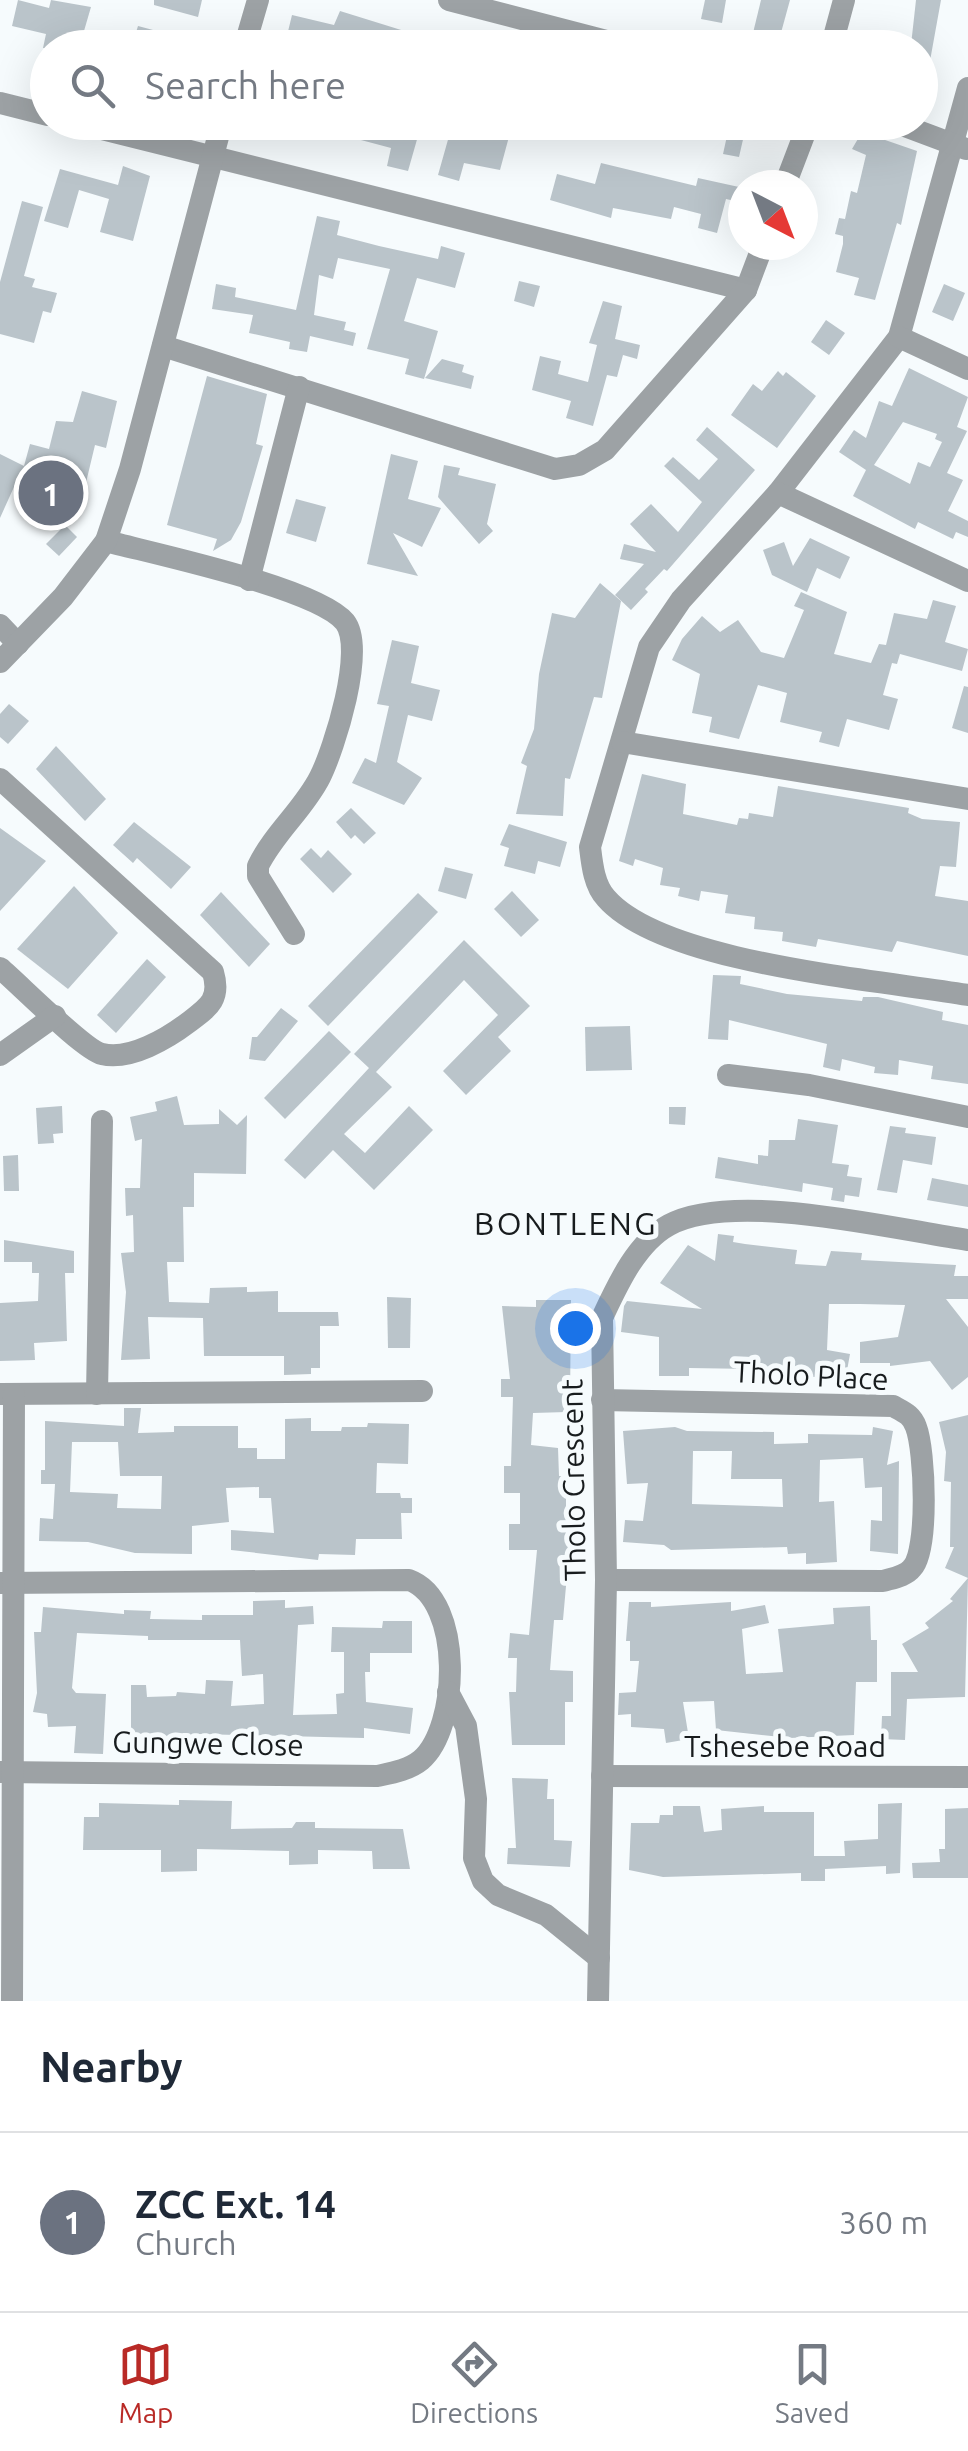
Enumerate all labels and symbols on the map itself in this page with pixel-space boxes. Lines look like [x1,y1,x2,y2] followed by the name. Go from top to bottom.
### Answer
[728,170,818,260] north arrow
[18,456,84,530] pin: 1
[474,1205,658,1241] district label: BONTLENG
[550,1303,601,1354] your location
[733,1354,890,1396] street label: Tholo Place
[554,1378,592,1581] street label: Tholo Crescent
[112,1724,304,1762] street label: Gungwe Close
[684,1729,886,1763] street label: Tshesebe Road

